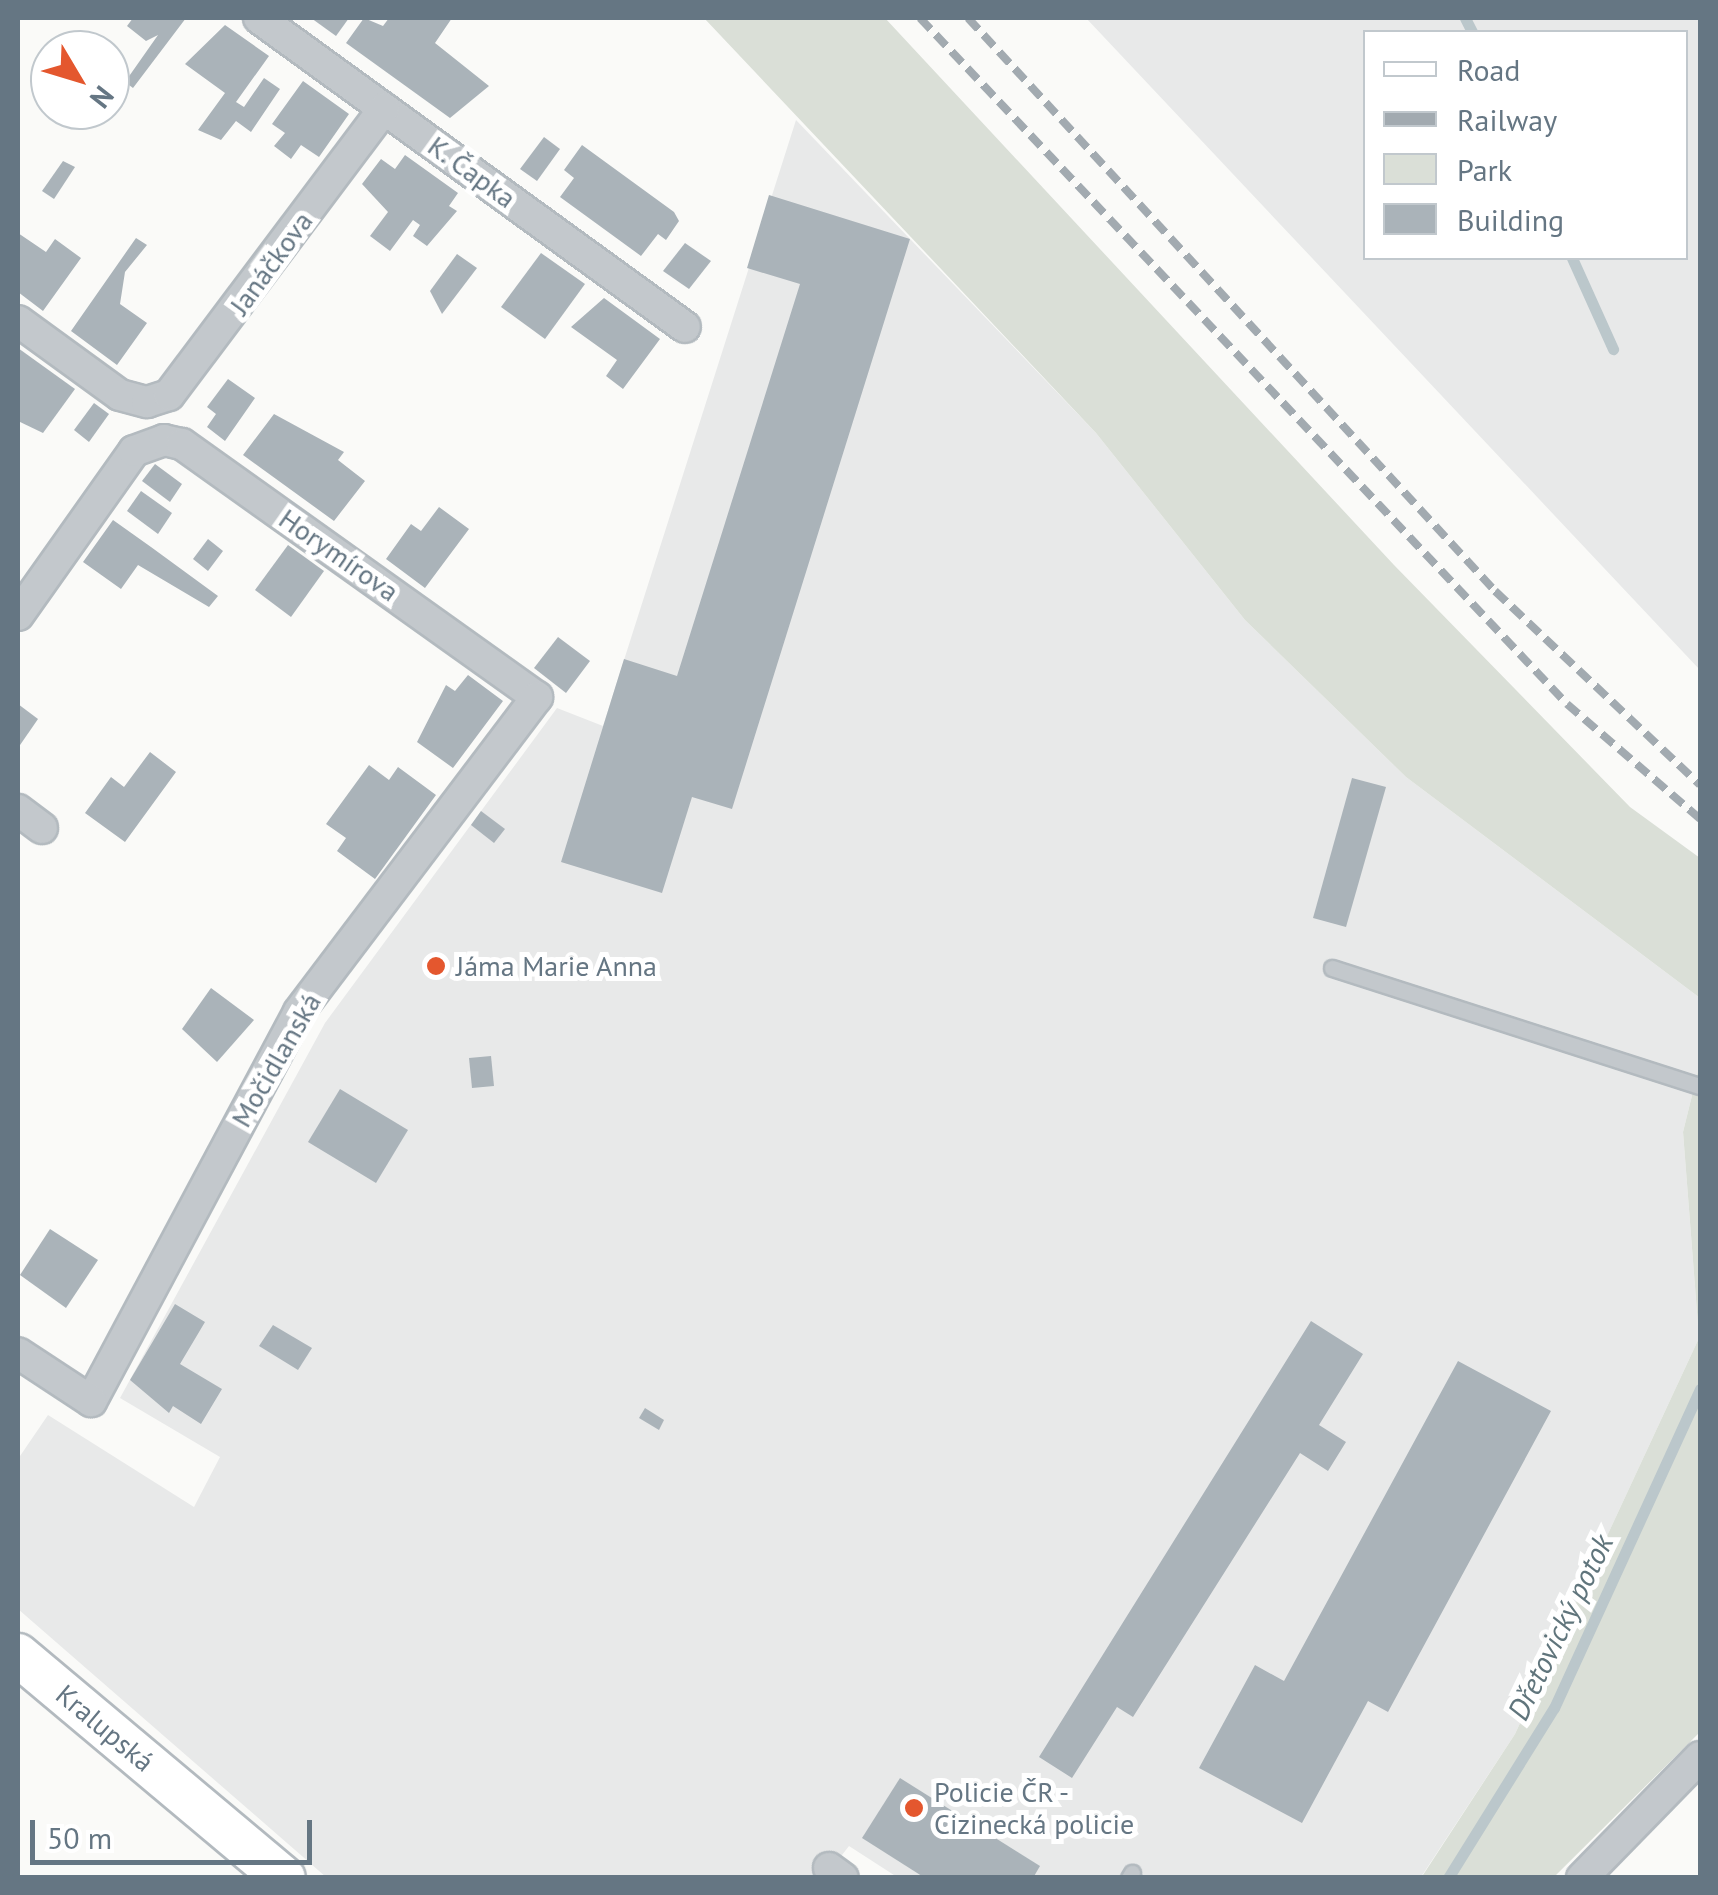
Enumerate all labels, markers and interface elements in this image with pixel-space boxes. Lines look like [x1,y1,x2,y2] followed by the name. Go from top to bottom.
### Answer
[30,30,130,130] north arrow
[1363,30,1688,260] legend
[1457,50,1521,89] text: Road
[82,79,123,116] text: N
[1457,100,1557,139] text: Railway
[421,128,523,216] street label: K. Čapka
[1457,150,1512,189] text: Park
[1457,200,1564,239] text: Building
[222,205,320,321] street label: Janáčkova
[273,502,405,608] street label: Horymírova
[456,949,658,983] place label: Jáma Marie Anna
[425,955,447,977] marker: Jáma Marie Anna
[224,987,328,1133] street label: Močidlanská
[1499,1528,1621,1726] water label: Dřetovický potok
[49,1677,161,1779] street label: Kralupská
[934,1775,1134,1841] place label: Policie ČR - Cizinecká policie
[903,1797,925,1819] marker: Policie ČR - Cizinecká policie
[35,1800,318,1862] scale bar
[47,1818,112,1857] text: 50 m

